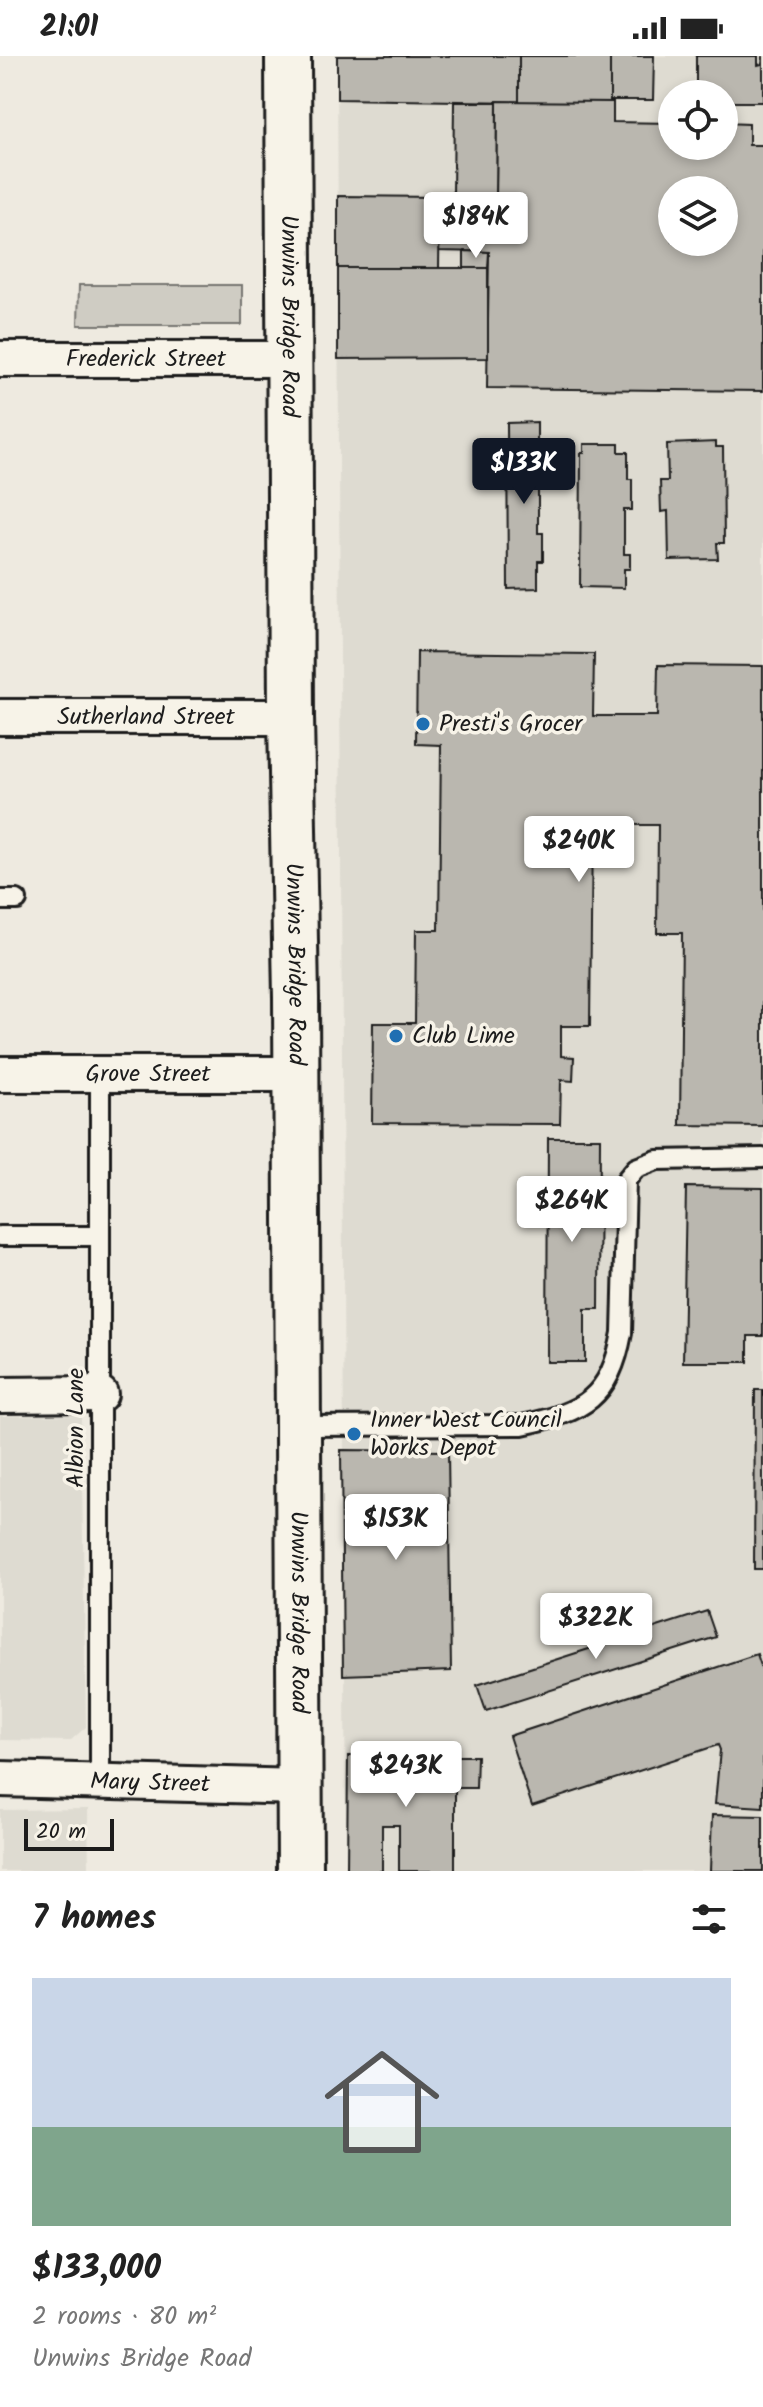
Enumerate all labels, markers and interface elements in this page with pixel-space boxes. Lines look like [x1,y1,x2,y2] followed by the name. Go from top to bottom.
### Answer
[40,4,98,52] text: 21:01
[658,80,738,256] map controls
[658,80,738,160] button: locate
[658,176,738,256] button: layers
[420,192,532,260] pin: $184K
[442,197,510,239] text: $184K
[269,215,309,418] street label: Unwins Bridge Road
[66,340,227,379] street label: Frederick Street
[468,438,580,506] pin: $133K
[490,443,558,485] text: $133K
[57,698,236,737] street label: Sutherland Street
[439,705,584,744] place label: Presti's Grocer
[414,715,432,733] marker: Presti's Grocer
[523,816,635,884] pin: $240K
[542,821,616,863] text: $240K
[274,862,316,1066] street label: Unwins Bridge Road
[412,1017,515,1056] place label: Club Lime
[387,1027,405,1045] marker: Club Lime
[86,1055,211,1094] street label: Grove Street
[516,1176,628,1244] pin: $264K
[535,1181,609,1223] text: $264K
[57,1368,96,1488] street label: Albion Lane
[370,1401,562,1468] place label: Inner West Council Works Depot
[345,1425,363,1443] marker: Inner West Council Works Depot
[340,1494,452,1562] pin: $153K
[363,1499,429,1541] text: $153K
[279,1511,319,1714] street label: Unwins Bridge Road
[540,1593,652,1661] pin: $322K
[558,1598,634,1640] text: $322K
[350,1741,462,1809] pin: $243K
[369,1746,443,1788] text: $243K
[89,1762,211,1804] street label: Mary Street
[24,1815,114,1851] scale bar
[36,1815,86,1850] text: 20 m
[32,1892,156,1946] text: 7 homes
[687,1897,731,1941] icon: filters
[310,2030,454,2174] icon: home
[32,2242,161,2296] text: $133,000
[32,2296,216,2338] text: 2 rooms · 80 m²
[32,2338,251,2380] text: Unwins Bridge Road

